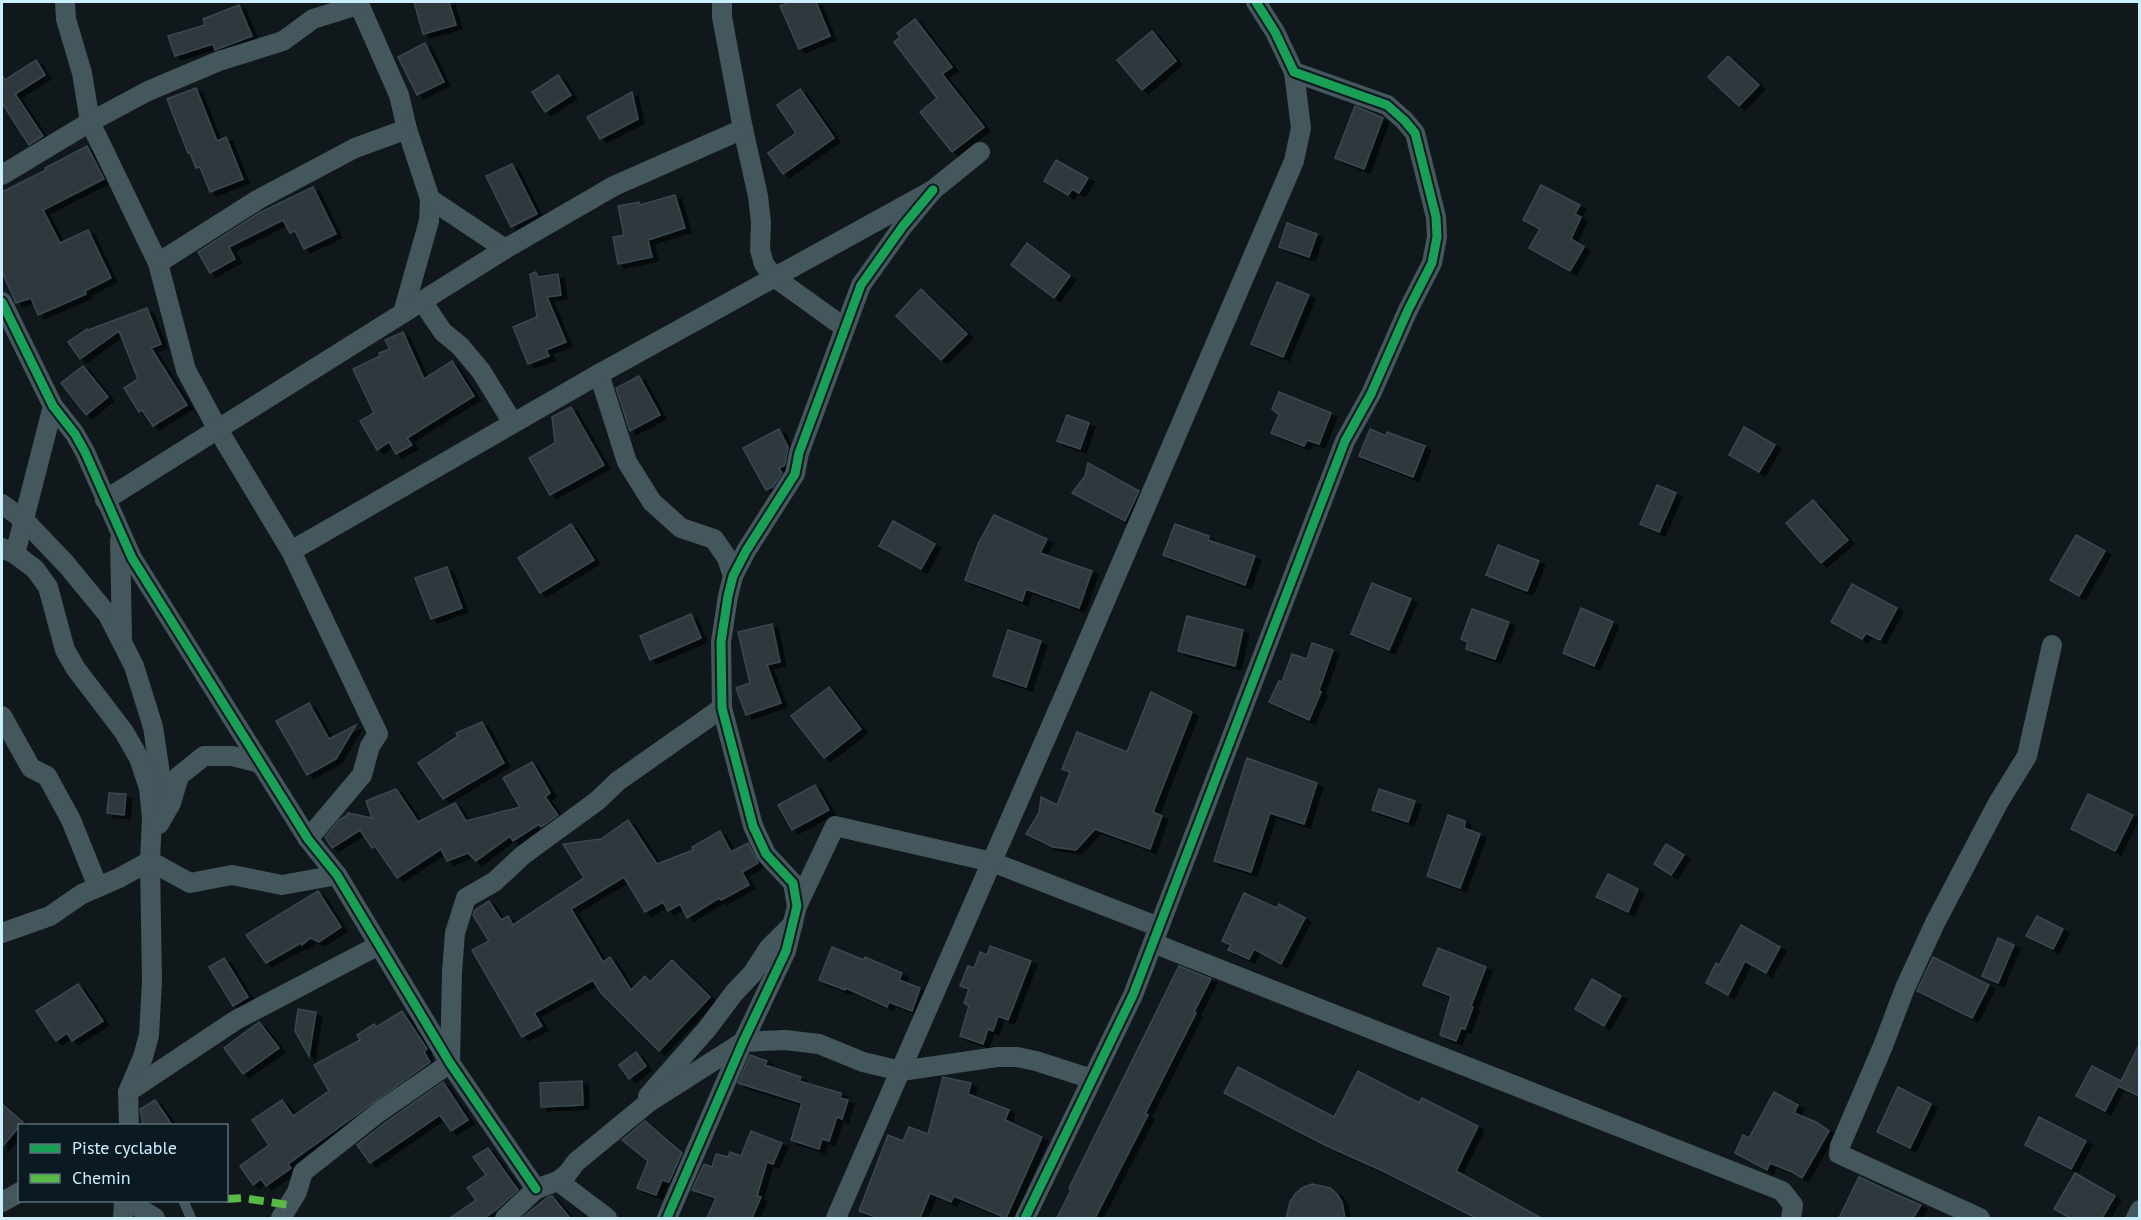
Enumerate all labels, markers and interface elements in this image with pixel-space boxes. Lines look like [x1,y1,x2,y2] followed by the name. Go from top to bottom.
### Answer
[18,1124,228,1202] legend
[72,1136,177,1159] text: Piste cyclable
[72,1166,131,1189] text: Chemin

